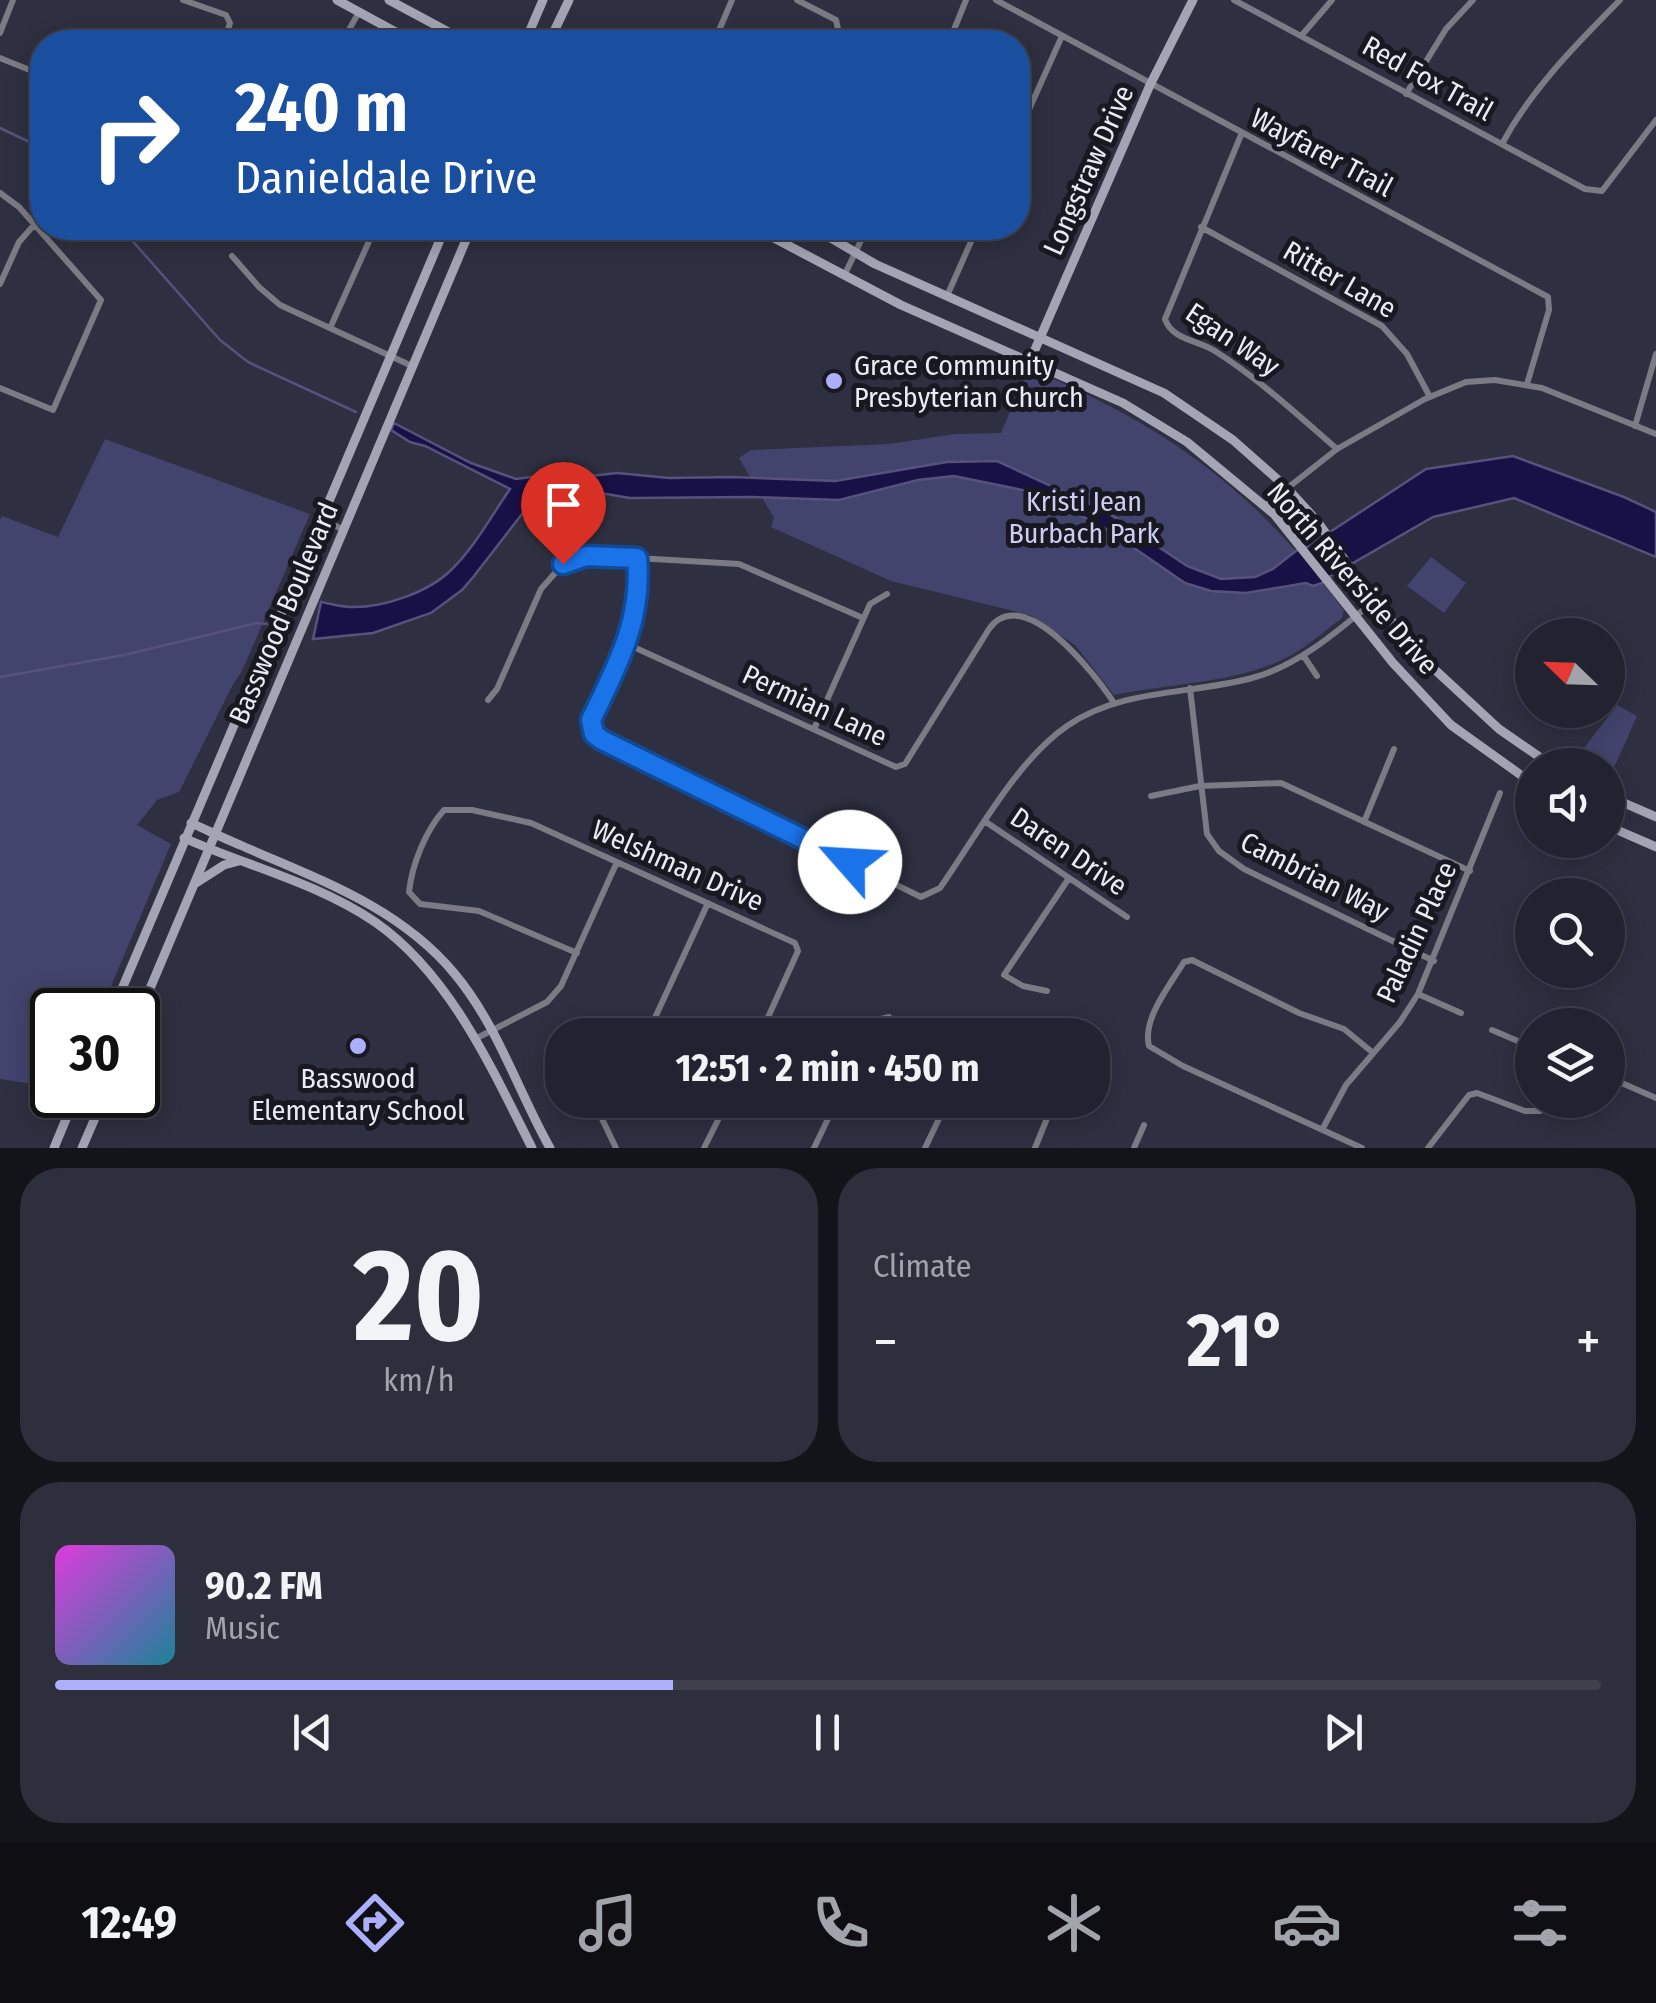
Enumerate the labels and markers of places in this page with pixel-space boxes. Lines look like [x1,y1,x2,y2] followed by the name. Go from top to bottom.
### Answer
[854,349,1084,414] place label: Grace Community Presbyterian Church
[823,370,845,392] marker: Grace Community Presbyterian Church
[521,462,606,565] pin
[347,1035,369,1057] marker: Basswood Elementary School
[251,1062,465,1127] place label: Basswood Elementary School

